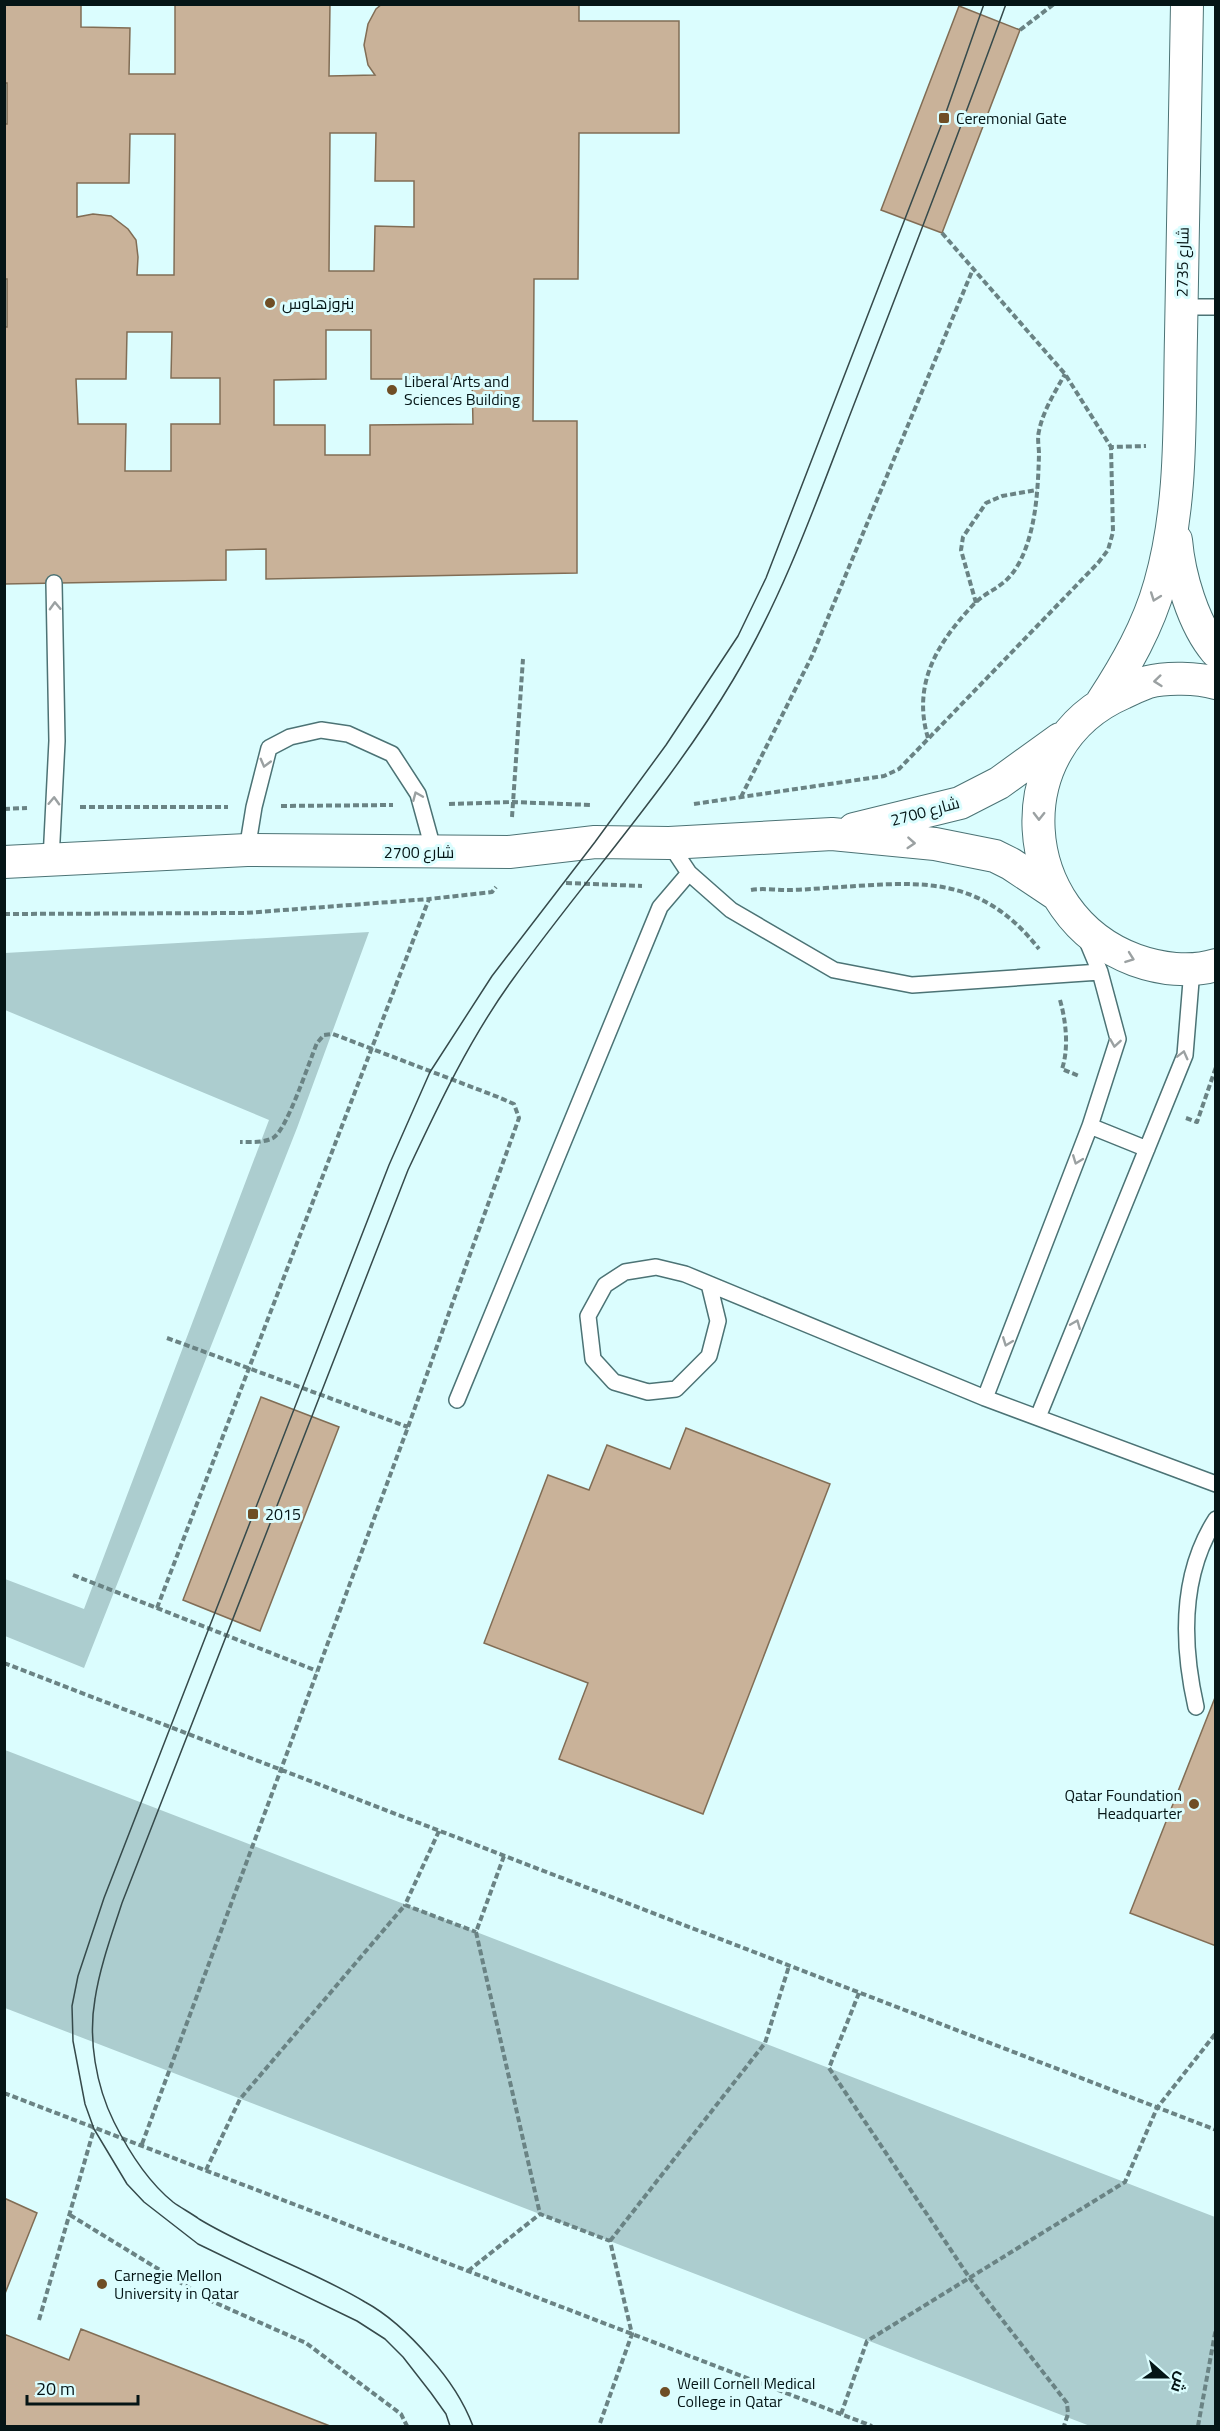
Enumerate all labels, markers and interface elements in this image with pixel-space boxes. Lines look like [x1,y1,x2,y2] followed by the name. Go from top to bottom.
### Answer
[956,106,1067,130] place label: Ceremonial Gate
[937,111,951,125] marker: Ceremonial Gate
[1169,227,1195,297] street label: شارع 2735
[282,291,354,315] place label: بنروزهاوس
[263,296,277,310] marker: بنروزهاوس
[404,369,520,411] place label: Liberal Arts and Sciences Building
[385,383,399,397] marker: Liberal Arts and Sciences Building
[1150,591,1163,602] one-way arrow
[48,602,61,611] one-way arrow
[1153,674,1162,687] one-way arrow
[260,758,273,768] one-way arrow
[888,790,962,832] street label: شارع 2700
[412,791,424,802] one-way arrow
[48,797,61,806] one-way arrow
[1033,812,1045,821] one-way arrow
[907,836,916,849] one-way arrow
[384,840,454,864] street label: شارع 2700
[1124,951,1135,963] one-way arrow
[1109,1038,1122,1048] one-way arrow
[1176,1050,1189,1060] one-way arrow
[1072,1154,1084,1165] one-way arrow
[1069,1319,1081,1330] one-way arrow
[1002,1336,1014,1347] one-way arrow
[265,1502,301,1526] place label: 2015
[246,1507,260,1521] marker: 2015
[1064,1783,1182,1825] place label: Qatar Foundation Headquarter
[1187,1797,1201,1811] marker: Qatar Foundation Headquarter
[114,2263,239,2305] place label: Carnegie Mellon University in Qatar
[95,2277,109,2291] marker: Carnegie Mellon University in Qatar
[1136,2347,1196,2407] north arrow
[27,2368,138,2406] scale bar
[1165,2368,1195,2396] text: ش
[677,2371,816,2413] place label: Weill Cornell Medical College in Qatar
[36,2375,75,2402] text: 20 m
[658,2385,672,2399] marker: Weill Cornell Medical College in Qatar

